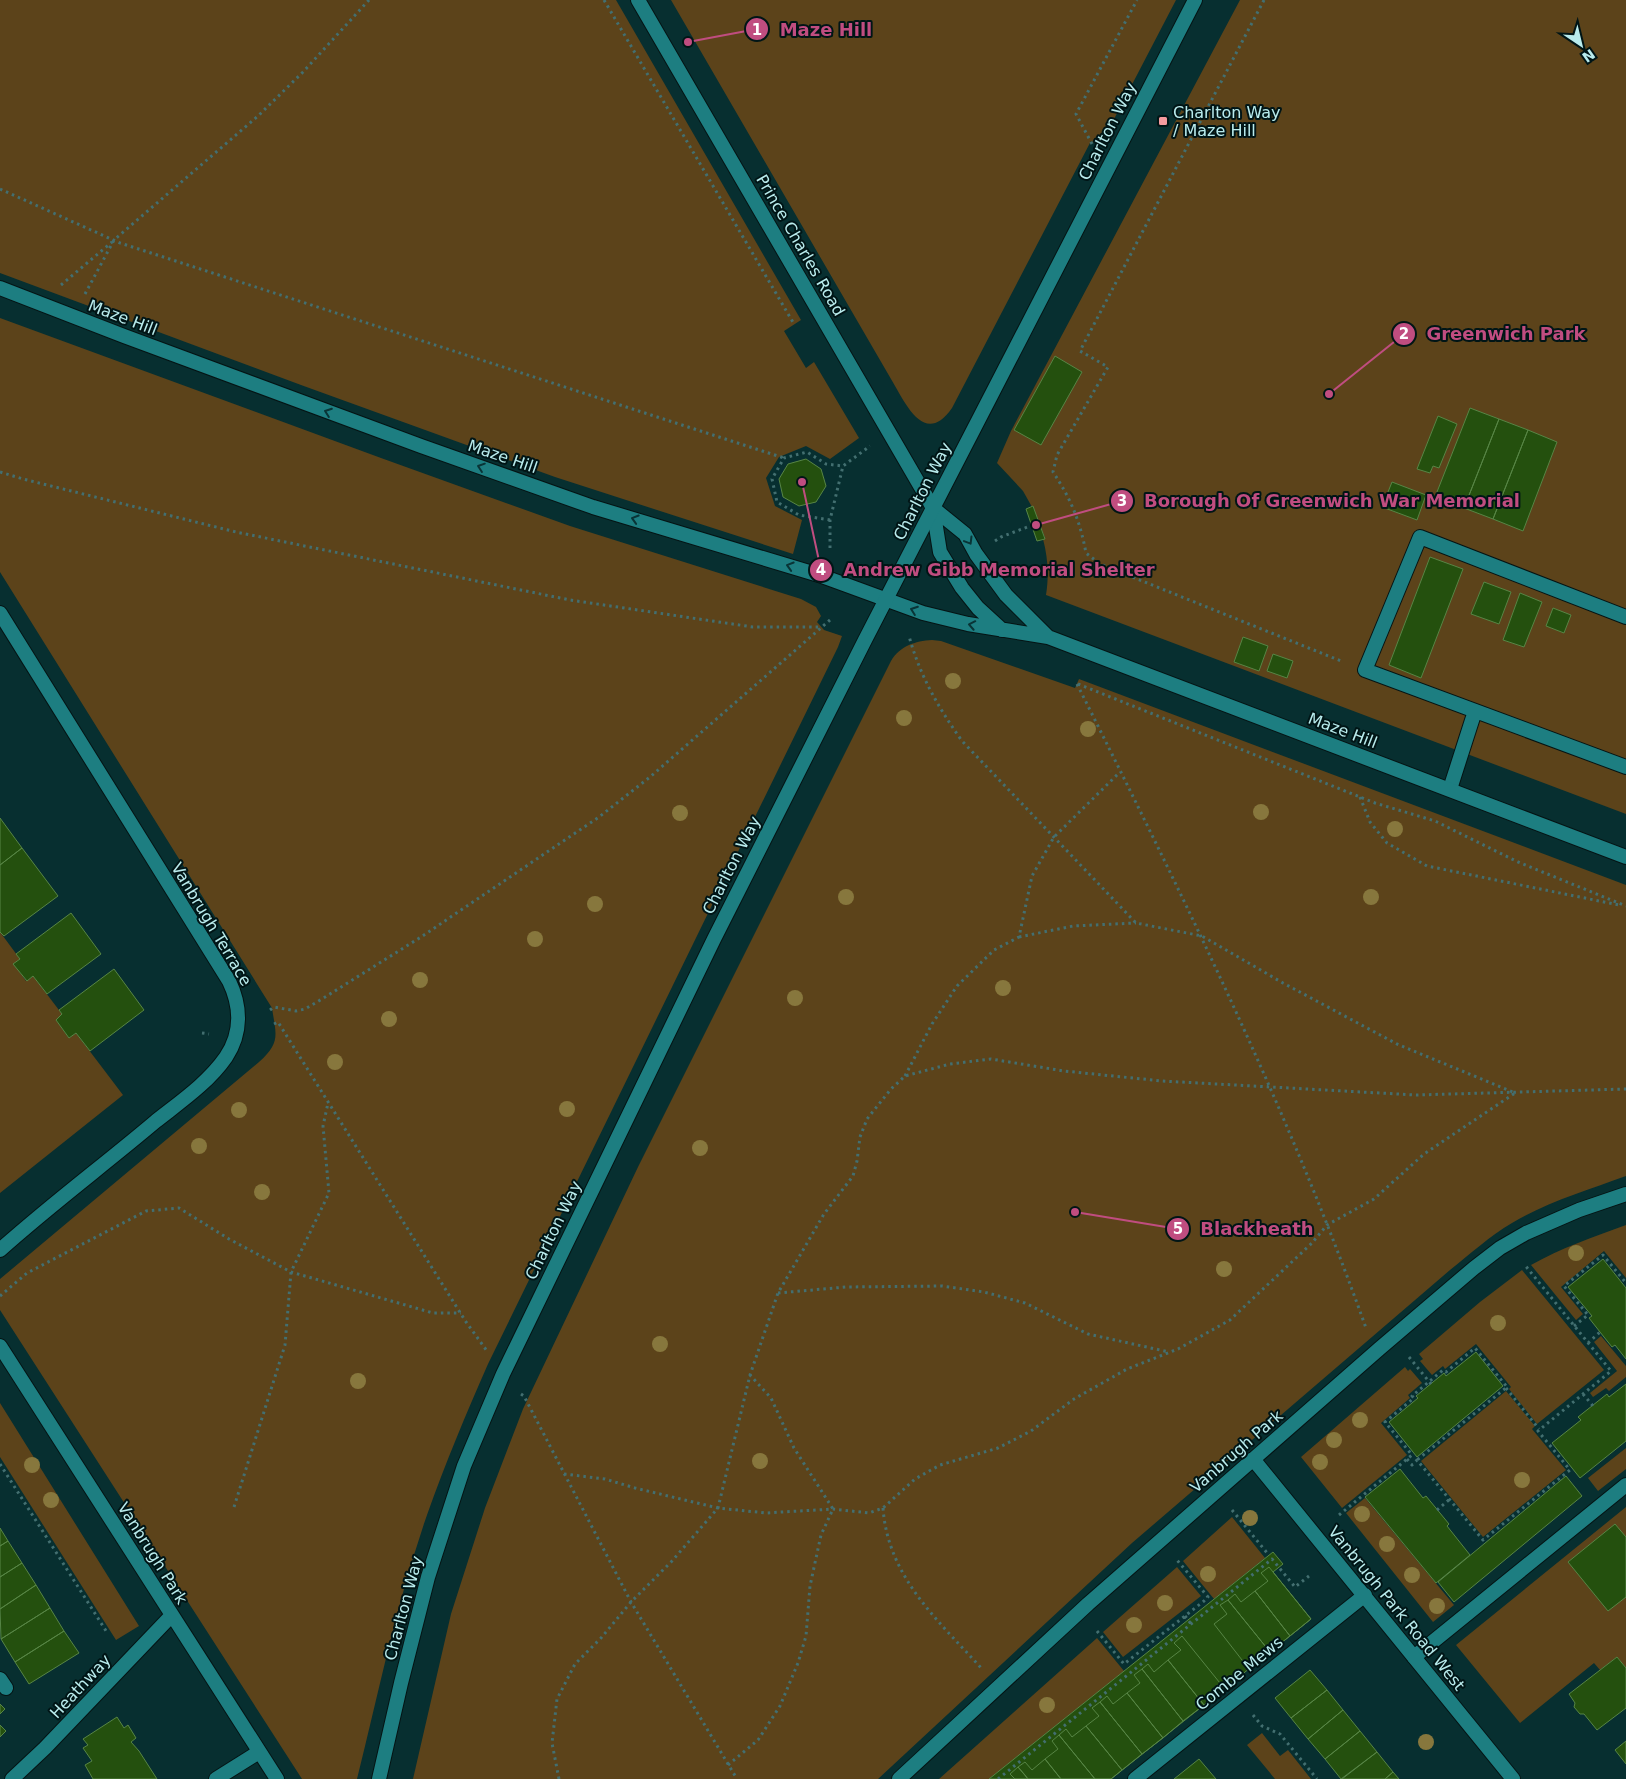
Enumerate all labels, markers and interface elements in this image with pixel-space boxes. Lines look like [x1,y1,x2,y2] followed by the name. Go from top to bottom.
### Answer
[745,13,882,46] callout: Maze Hill
[780,19,872,40] text: Maze Hill
[1556,20,1606,70] north arrow
[752,21,762,39] text: 1
[1579,46,1598,66] text: N
[1075,79,1140,183] street label: Charlton Way
[1173,103,1281,140] place label: Charlton Way / Maze Hill
[1157,115,1169,127] marker: Charlton Way / Maze Hill
[752,171,849,319] street label: Prince Charles Road
[86,296,160,339] street label: Maze Hill
[1392,317,1596,350] callout: Greenwich Park
[1426,323,1587,344] text: Greenwich Park
[1399,325,1409,343] text: 2
[324,408,333,418] one-way arrow
[466,436,540,477] street label: Maze Hill
[890,439,955,543] street label: Charlton Way
[477,463,486,473] one-way arrow
[1109,484,1530,517] callout: Borough Of Greenwich War Memorial
[1144,490,1520,511] text: Borough Of Greenwich War Memorial
[1117,492,1127,510] text: 3
[631,515,639,525] one-way arrow
[962,535,972,544] one-way arrow
[808,553,1164,586] callout: Andrew Gibb Memorial Shelter
[843,559,1155,580] text: Andrew Gibb Memorial Shelter
[816,561,826,579] text: 4
[787,562,795,572] one-way arrow
[910,606,919,616] one-way arrow
[968,620,977,630] one-way arrow
[1306,709,1380,752] street label: Maze Hill
[699,813,764,917] street label: Charlton Way
[167,859,256,989] street label: Vanbrugh Terrace
[521,1178,586,1283] street label: Charlton Way
[1165,1213,1323,1246] callout: Blackheath
[1200,1218,1314,1239] text: Blackheath
[1173,1220,1183,1238] text: 5
[1186,1406,1287,1497] street label: Vanbrugh Park
[114,1499,192,1608] street label: Vanbrugh Park
[1324,1522,1469,1694] street label: Vanbrugh Park Road West
[380,1554,427,1663] street label: Charlton Way
[1192,1632,1287,1714] street label: Combe Mews
[46,1650,115,1722] street label: Heathway

